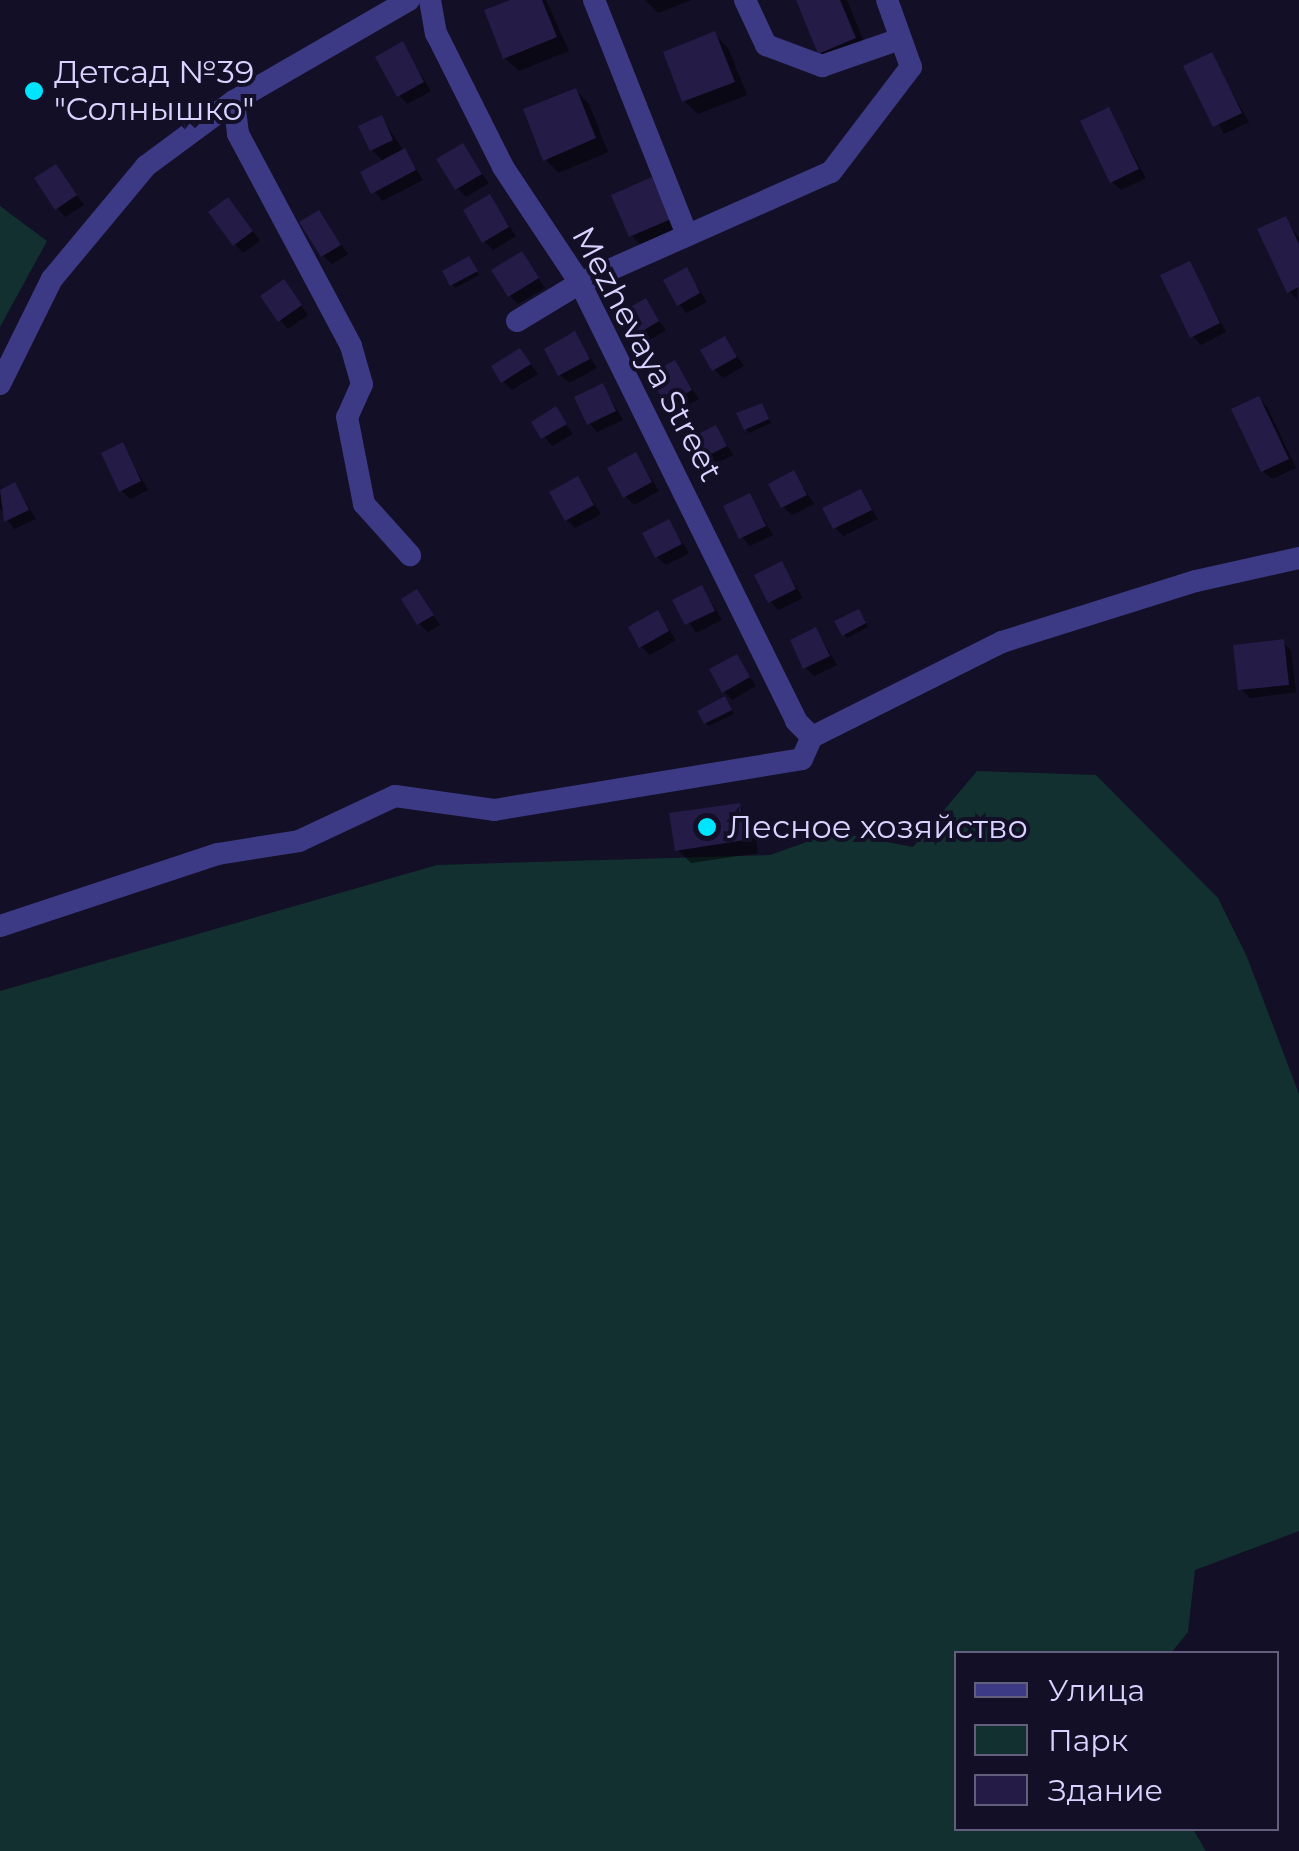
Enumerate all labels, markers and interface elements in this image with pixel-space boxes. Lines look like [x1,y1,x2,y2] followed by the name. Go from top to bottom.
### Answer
[54,54,254,129] place label: Детсад №39 "Солнышко"
[23,80,45,102] marker: Детсад №39 "Солнышко"
[564,220,730,488] street label: Mezhevaya Street
[727,808,1028,846] place label: Лесное хозяйство
[696,816,718,838] marker: Лесное хозяйство
[954,1651,1279,1831] legend
[1048,1672,1145,1709] text: Улица
[1048,1722,1128,1759] text: Парк
[1048,1772,1163,1809] text: Здание

